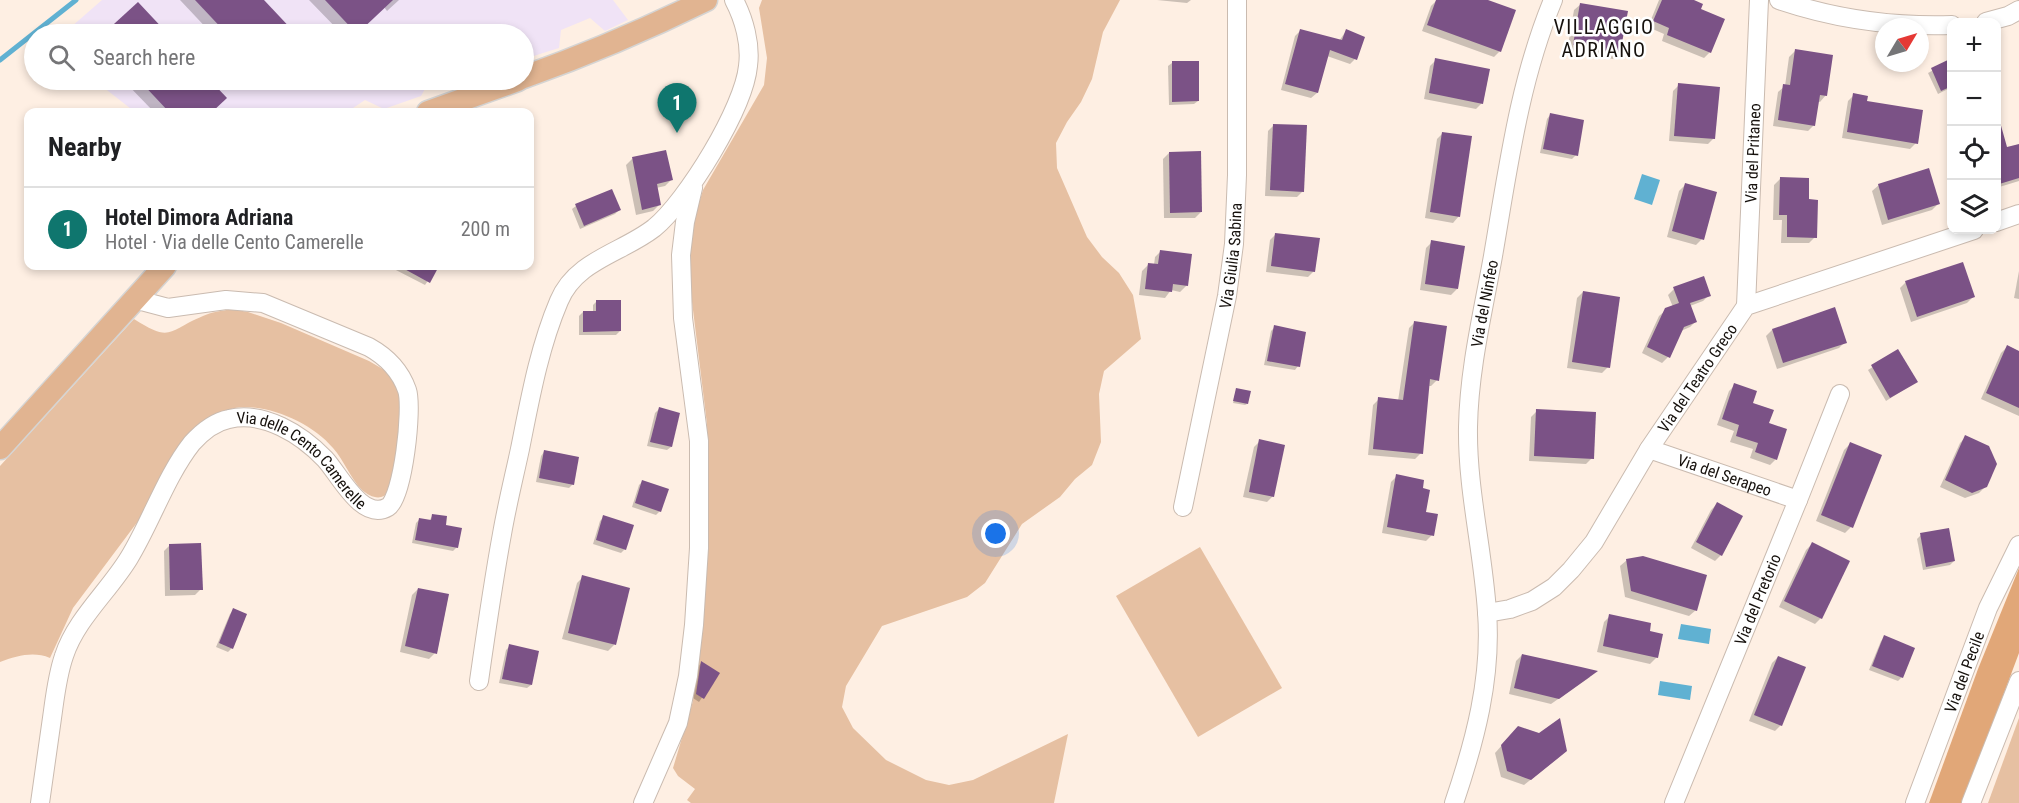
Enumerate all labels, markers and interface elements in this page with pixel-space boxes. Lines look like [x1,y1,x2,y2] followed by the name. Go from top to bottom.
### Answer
[1554,15,1655,62] district label: VILLAGGIO ADRIANO
[1875,18,1929,72] north arrow
[1947,18,2001,234] map controls
[1947,18,2001,72] button: +
[24,24,534,90] search box
[45,41,78,74] icon: search
[93,45,195,70] text: Search here
[1947,72,2001,126] button: −
[658,84,696,133] pin: 1
[1741,103,1765,203] street label: Via del Pritaneo
[1947,126,2001,180] button: locate
[48,132,122,162] text: Nearby
[1947,180,2001,234] button: layers
[1216,202,1246,311] street label: Via Giulia Sabina
[105,205,293,230] text: Hotel Dimora Adriana
[62,217,73,241] text: 1
[461,217,510,241] text: 200 m
[105,230,364,254] text: Hotel · Via delle Cento Camerelle
[1467,258,1502,349] street label: Via del Ninfeo
[1654,320,1741,436] street label: Via del Teatro Greco
[236,408,370,513] street label: Via delle Cento Camerelle
[1675,450,1774,500] street label: Via del Serapeo
[981,519,1010,548] your location
[1731,551,1785,648] street label: Via del Pretorio
[1941,629,1988,715] street label: Via del Pecile

